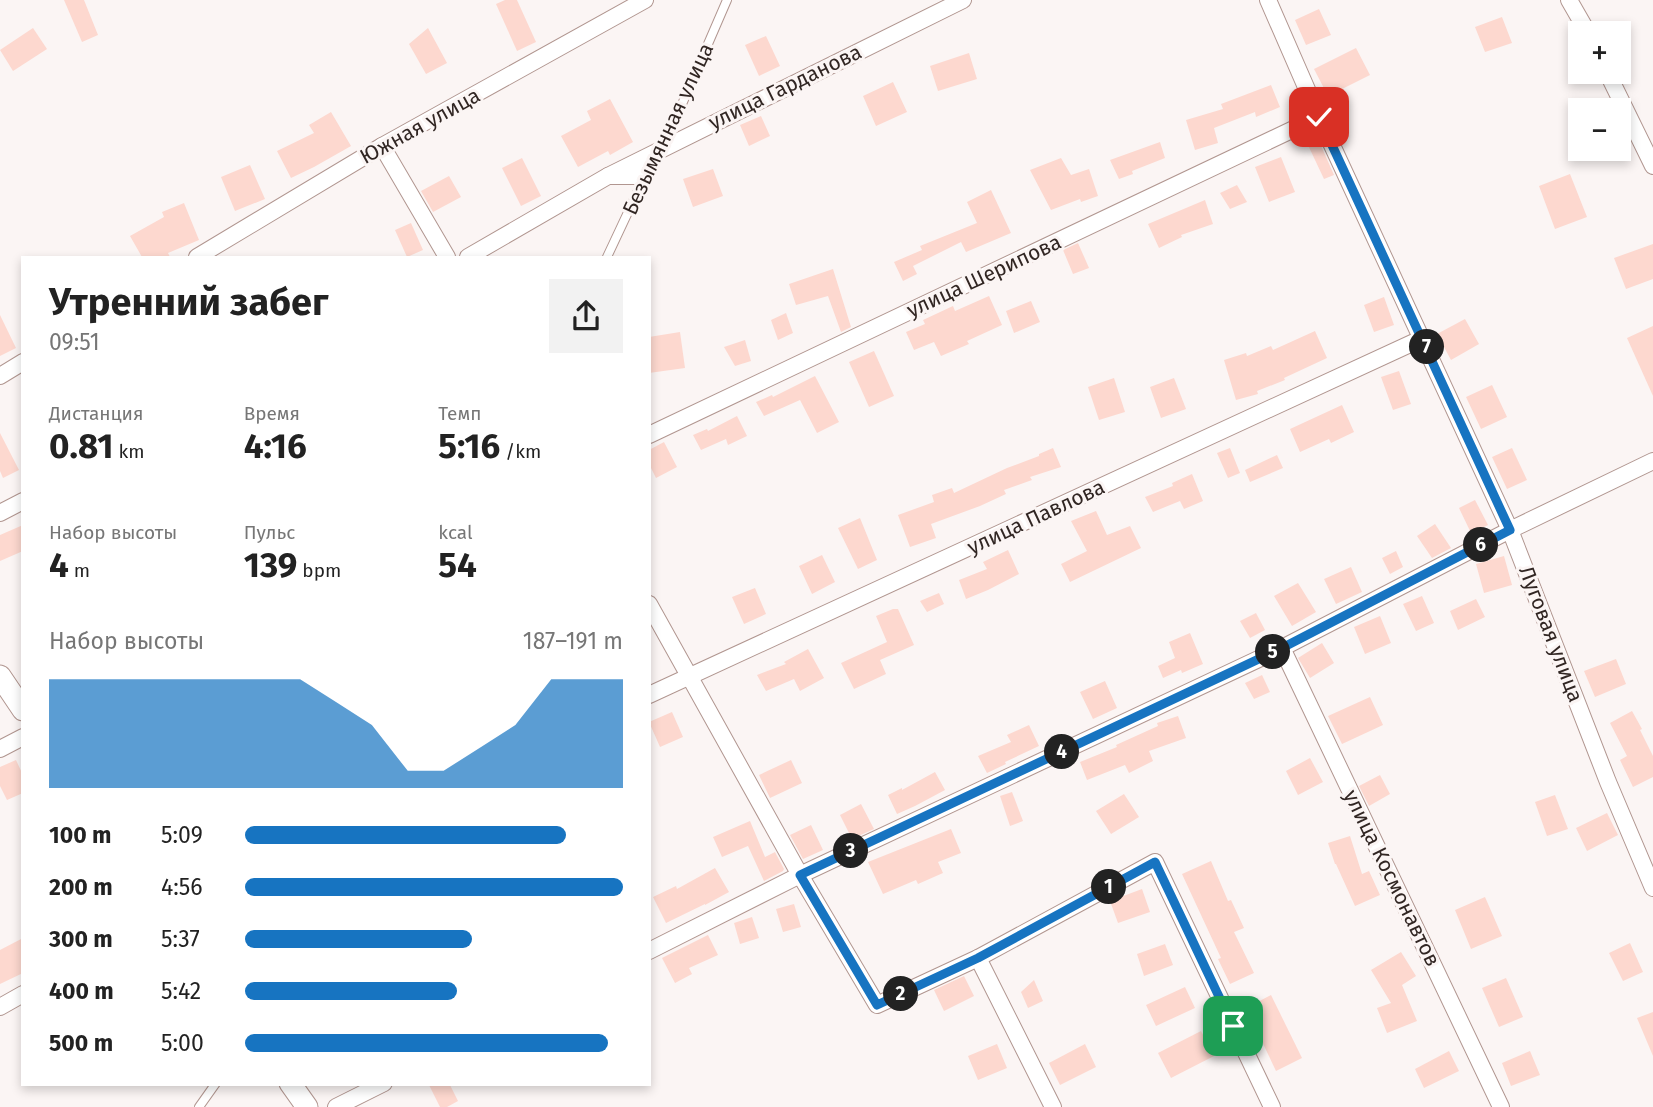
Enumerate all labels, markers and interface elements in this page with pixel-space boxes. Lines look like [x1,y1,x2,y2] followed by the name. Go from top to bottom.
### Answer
[1568,21,1631,161] map controls
[1568,21,1631,84] button: +
[617,39,719,219] street label: Безымянная улица
[704,39,866,135] street label: улица Гарданова
[355,82,485,170] street label: Южная улица
[1289,87,1349,147] pin
[1300,98,1338,136] icon: check
[1568,98,1631,161] button: −
[902,229,1066,323] street label: улица Шерипова
[49,279,328,325] text: Утренний забег
[549,279,623,353] button: share
[49,328,100,356] text: 09:51
[1410,330,1444,364] pin: 7
[1422,335,1431,358] text: 7
[49,402,144,425] text: Дистанция
[244,402,300,425] text: Время
[438,402,481,425] text: Темп
[49,425,113,467] text: 0.81
[244,425,307,467] text: 4:16
[438,425,500,467] text: 5:16
[113,440,144,463] text: km
[500,440,541,463] text: /km
[963,474,1109,560] street label: улица Павлова
[49,521,177,544] text: Набор высоты
[244,521,295,544] text: Пульс
[438,521,473,544] text: kcal
[1464,528,1498,562] pin: 6
[1475,533,1486,556] text: 6
[49,544,69,586] text: 4
[244,544,297,586] text: 139
[438,544,477,586] text: 54
[69,559,90,582] text: m
[297,559,341,582] text: bpm
[1513,562,1589,706] street label: Луговая улица
[49,627,204,655] text: Набор высоты
[523,627,623,655] text: 187–191 m
[1256,634,1290,670] pin: 5
[1267,640,1278,663] text: 5
[1044,734,1080,770] pin: 4
[1056,740,1067,763] text: 4
[1338,785,1446,971] street label: улица Космонавтов
[49,821,111,849] text: 100 m
[161,821,203,849] text: 5:09
[834,834,868,868] pin: 3
[846,839,855,862] text: 3
[1092,870,1126,904] pin: 1
[49,873,113,901] text: 200 m
[161,873,203,901] text: 4:56
[1104,875,1113,898] text: 1
[49,925,113,953] text: 300 m
[161,925,200,953] text: 5:37
[884,976,918,1012] pin: 2
[49,977,114,1005] text: 400 m
[161,977,201,1005] text: 5:42
[896,982,905,1005] text: 2
[1203,996,1263,1056] pin
[1214,1007,1252,1045] icon: arrive
[49,1029,113,1057] text: 500 m
[161,1029,204,1057] text: 5:00

